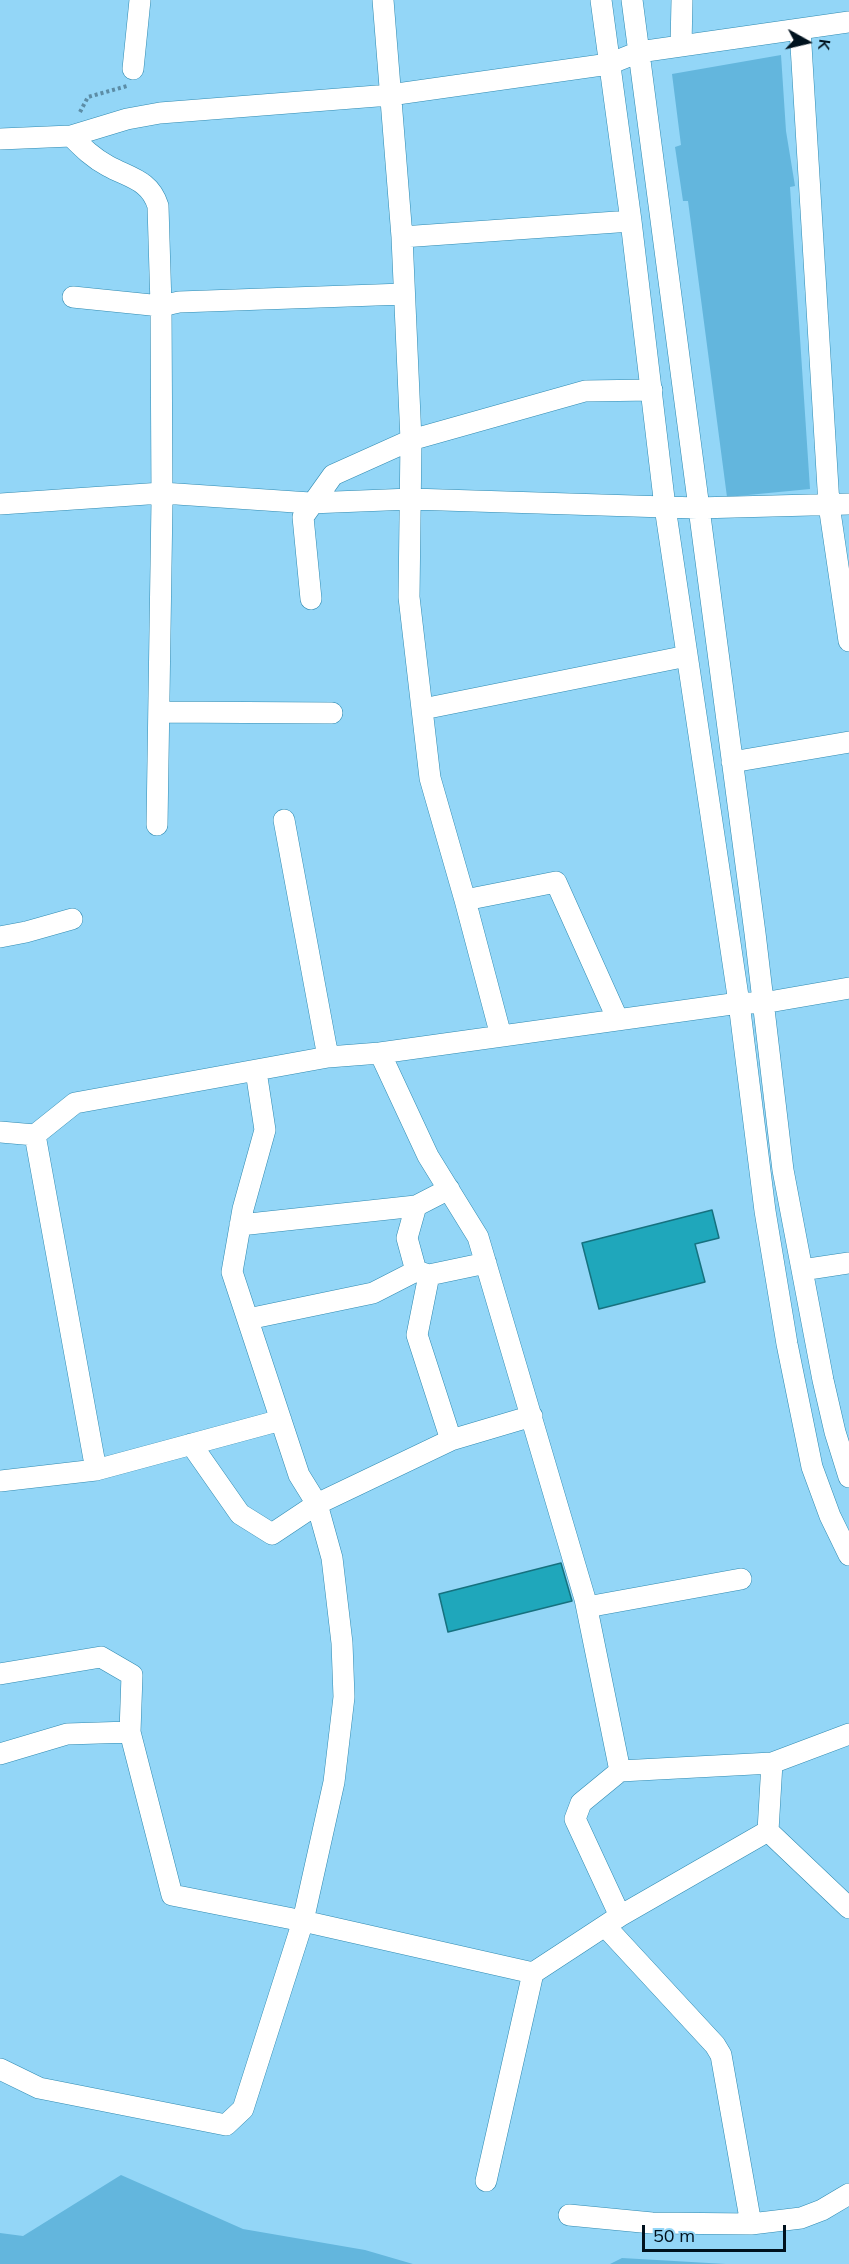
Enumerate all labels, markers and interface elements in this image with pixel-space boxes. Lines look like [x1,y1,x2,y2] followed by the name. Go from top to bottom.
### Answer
[777,12,837,72] north arrow
[814,38,835,51] text: K
[645,2213,789,2251] scale bar
[653,2224,695,2247] text: 50 m

